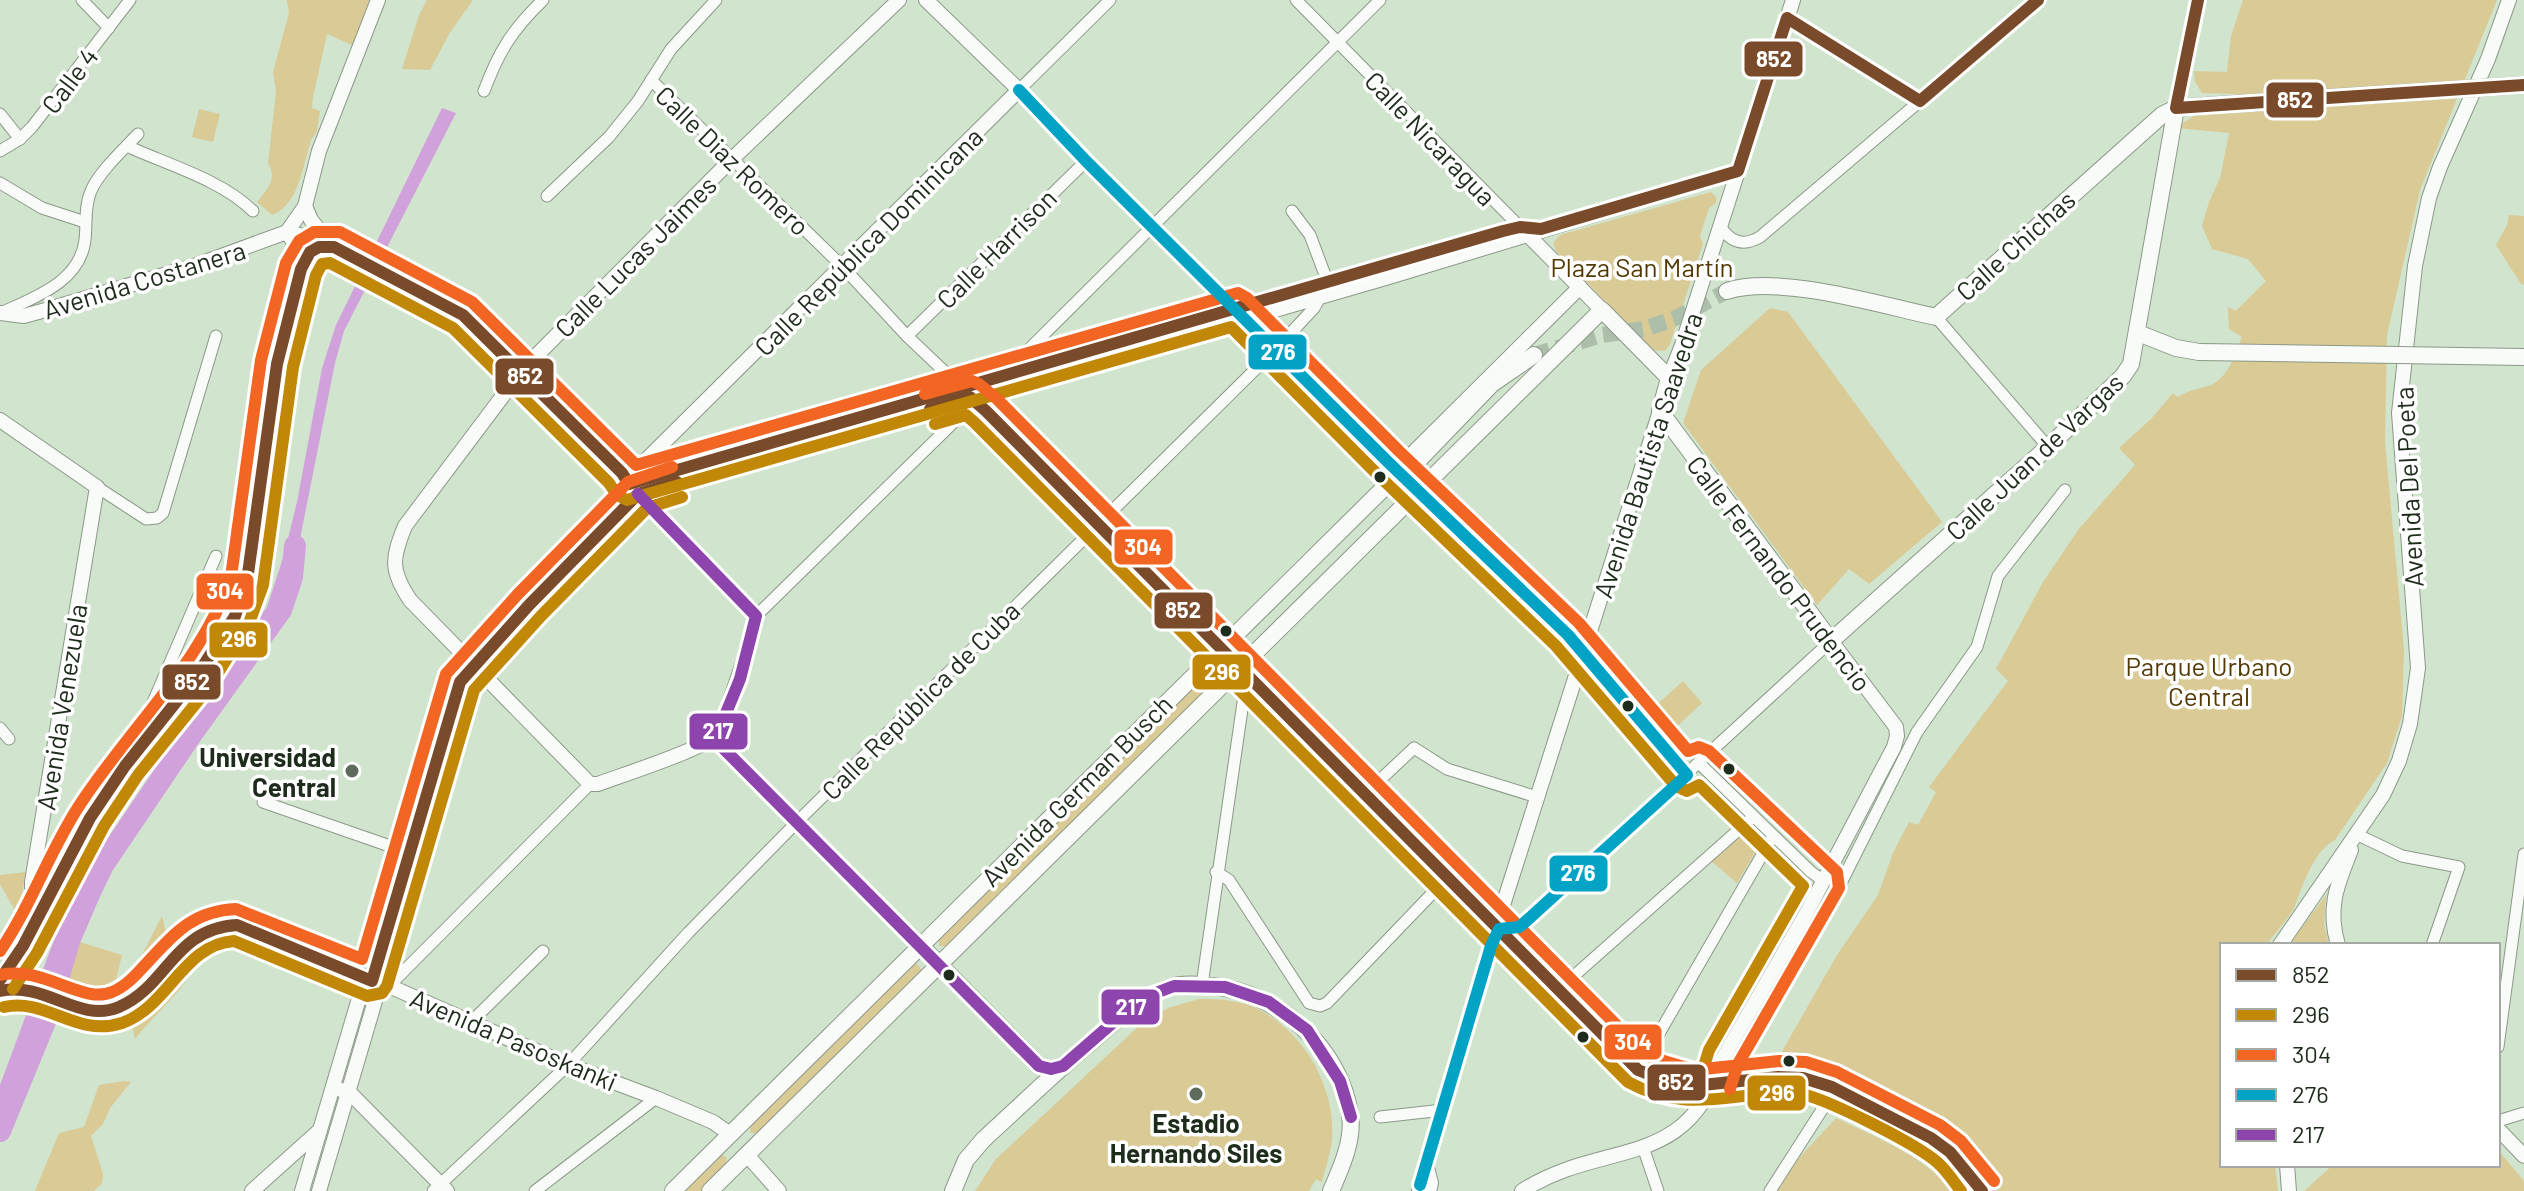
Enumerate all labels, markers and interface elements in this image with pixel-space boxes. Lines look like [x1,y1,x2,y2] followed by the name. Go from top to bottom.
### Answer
[1743,40,1804,78] line badge: 852
[34,41,104,119] street label: Calle 4
[1756,45,1792,71] text: 852
[1359,64,1503,212] street label: Calle Nicaragua
[650,79,816,241] street label: Calle Diaz Romero
[2265,81,2325,119] line badge: 852
[2277,86,2313,112] text: 852
[747,120,989,362] street label: Calle República Dominicana
[548,169,722,343] street label: Calle Lucas Jaimes
[930,182,1062,314] street label: Calle Harrison
[1949,183,2081,307] street label: Calle Chichas
[39,234,249,324] street label: Avenida Costanera
[1550,251,1734,282] park label: Plaza San Martín
[1586,308,1708,602] street label: Avenida Bautista Saavedra
[1247,333,1308,371] line badge: 276
[1260,338,1296,364] text: 276
[494,357,555,396] line badge: 852
[507,362,543,388] text: 852
[1939,366,2129,546] street label: Calle Juan de Vargas
[2387,386,2429,588] street label: Avenida Del Poeta
[1681,449,1879,697] street label: Calle Fernando Prudencio
[1372,469,1388,485] unlabelled marker
[1113,528,1174,566] line badge: 304
[1124,533,1162,559] text: 304
[195,572,255,611] line badge: 304
[206,577,244,603] text: 304
[1153,591,1214,630] line badge: 852
[815,595,1025,805] street label: Calle República de Cuba
[1165,596,1201,622] text: 852
[29,602,93,812] street label: Avenida Venezuela
[208,621,269,659] line badge: 296
[1218,623,1234,639] unlabelled marker
[221,625,257,651] text: 296
[2126,650,2292,711] park label: Parque Urbano Central
[1191,653,1252,691] line badge: 296
[1204,658,1240,684] text: 296
[161,663,222,701] line badge: 852
[174,668,210,694] text: 852
[974,688,1178,892] street label: Avenida German Busch
[1620,698,1636,714] unlabelled marker
[688,712,749,751] line badge: 217
[703,717,734,743] text: 217
[199,741,336,802] place label: Universidad Central
[1721,761,1737,777] unlabelled marker
[343,762,361,780] marker: Universidad Central
[1548,854,1609,893] line badge: 276
[1560,859,1596,885] text: 276
[2220,943,2500,1167] legend
[2292,959,2330,988] text: 852
[941,967,957,983] unlabelled marker
[406,981,622,1097] street label: Avenida Pasoskanki
[1100,988,1161,1026] line badge: 217
[1116,993,1147,1019] text: 217
[2292,999,2330,1028] text: 296
[1603,1023,1663,1061] line badge: 304
[1614,1028,1652,1054] text: 304
[1575,1029,1591,1045] unlabelled marker
[2292,1039,2331,1068] text: 304
[1781,1053,1797,1069] unlabelled marker
[1646,1063,1707,1102] line badge: 852
[1658,1068,1694,1094] text: 852
[1746,1074,1807,1112] line badge: 296
[1759,1079,1795,1105] text: 296
[2292,1079,2329,1108] text: 276
[1187,1085,1205,1103] marker: Estadio Hernando Siles
[1110,1107,1282,1168] place label: Estadio Hernando Siles
[2292,1119,2324,1148] text: 217

